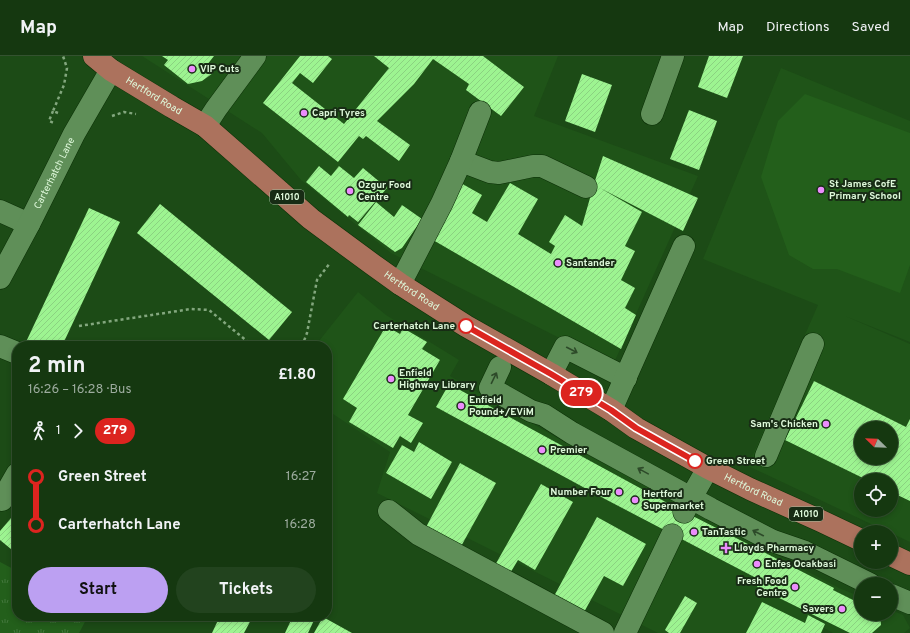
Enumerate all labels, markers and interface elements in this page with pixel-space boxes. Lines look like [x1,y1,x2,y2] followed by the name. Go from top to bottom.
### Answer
[20,16,57,40] text: Map
[718,19,744,36] text: Map
[766,19,830,36] text: Directions
[852,19,890,36] text: Saved
[200,63,240,76] place label: VIP Cuts
[187,64,197,74] marker: VIP Cuts
[123,74,184,118] street label: Hertford Road
[312,107,365,120] place label: Capri Tyres
[299,108,309,118] marker: Capri Tyres
[31,135,78,211] street label: Carterhatch Lane
[829,178,901,203] place label: St James CofE Primary School
[358,179,411,204] place label: Ozgur Food Centre
[816,185,826,195] marker: St James CofE Primary School
[345,186,355,196] marker: Ozgur Food Centre
[270,190,304,204] road number: A1010
[566,257,615,270] place label: Santander
[553,258,563,268] marker: Santander
[381,268,442,314] street label: Hertford Road
[458,318,474,334] marker: Carterhatch Lane
[373,320,455,333] place label: Carterhatch Lane
[566,347,578,354] one-way arrow
[28,353,85,380] text: 2 min
[278,366,316,385] text: £1.80
[399,367,476,392] place label: Enfield Highway Library
[491,373,498,385] one-way arrow
[386,374,396,384] marker: Enfield Highway Library
[558,380,604,406] line badge: 279
[28,382,131,398] text: 16:26 – 16:28 · Bus
[569,384,593,401] text: 279
[469,394,534,419] place label: Enfield Pound+/EViM
[456,401,466,411] marker: Enfield Pound+/EViM
[750,418,818,431] place label: Sam's Chicken
[821,419,831,429] marker: Sam's Chicken
[28,420,50,442] icon: walk
[67,420,89,442] icon: forward
[854,421,898,465] north arrow
[854,421,898,621] map controls
[103,422,127,439] text: 279
[56,423,61,439] text: 1
[550,444,588,457] place label: Premier
[537,445,547,455] marker: Premier
[687,453,703,469] marker: Green Street
[706,455,765,468] place label: Green Street
[638,467,650,475] one-way arrow
[58,468,147,487] text: Green Street
[286,469,316,485] text: 16:27
[722,470,785,509] street label: Hertford Road
[854,473,898,517] button: locate
[550,486,612,499] place label: Number Four
[614,487,624,497] marker: Number Four
[643,488,704,513] place label: Hertford Supermarket
[630,495,640,505] marker: Hertford Supermarket
[789,507,823,521] road number: A1010
[58,516,181,535] text: Carterhatch Lane
[285,517,316,533] text: 16:28
[854,525,898,569] button: +
[702,526,746,539] place label: TanTastic
[689,527,699,537] marker: TanTastic
[752,529,764,536] one-way arrow
[734,542,815,555] place label: Lloyds Pharmacy
[721,543,731,553] marker: Lloyds Pharmacy
[765,558,836,571] place label: Enfes Ocakbasi
[752,559,762,569] marker: Enfes Ocakbasi
[28,567,168,613] button: Start
[176,567,316,613] button: Tickets
[737,575,787,600] place label: Fresh Food Centre
[854,577,898,621] button: −
[790,582,800,592] marker: Fresh Food Centre
[802,603,834,616] place label: Savers
[837,604,847,614] marker: Savers

